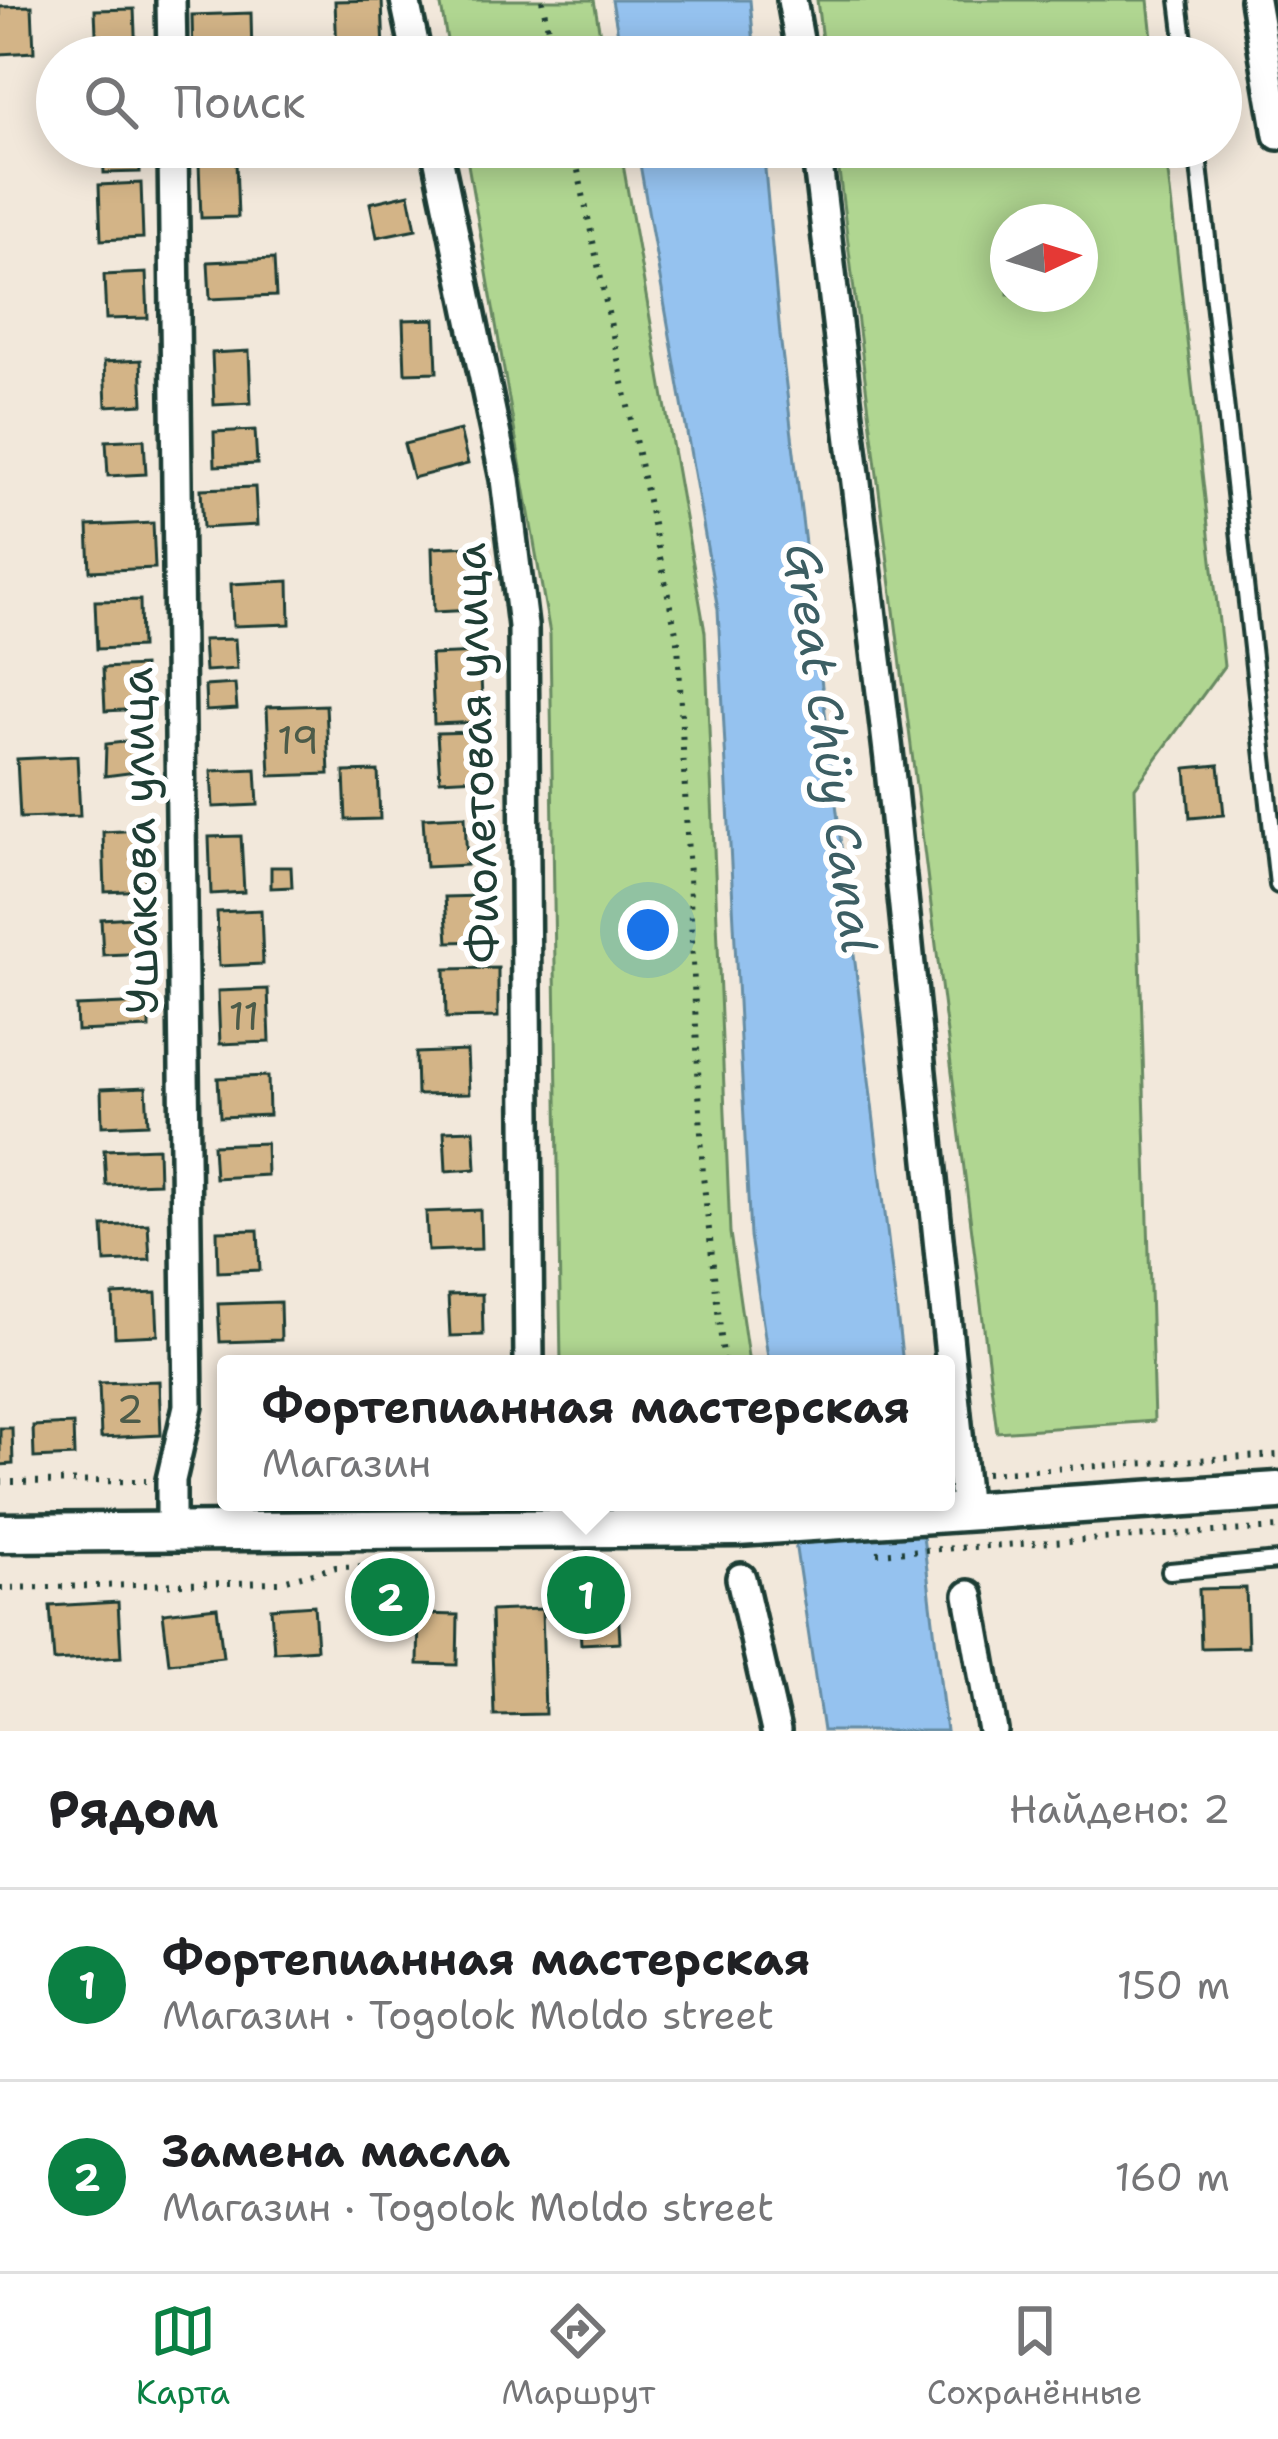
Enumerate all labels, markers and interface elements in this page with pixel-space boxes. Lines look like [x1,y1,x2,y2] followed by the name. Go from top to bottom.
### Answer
[36,36,1242,168] search box
[78,69,144,135] icon: search
[174,72,305,132] text: Поиск
[990,204,1098,312] north arrow
[771,539,891,957] water label: Great Chüy Canal
[439,542,513,964] street label: Фиолетовая улица
[106,667,172,1015] street label: Ушакова улица
[277,714,319,766] house number: 19
[618,900,678,960] your location
[228,990,260,1042] house number: 11
[217,1355,955,1511] popup
[262,1377,910,1437] text: Фортепианная мастерская
[116,1383,144,1435] house number: 2
[262,1437,431,1489] text: Магазин
[547,1550,625,1640] pin: 1
[351,1552,429,1642] pin: 2
[48,1775,219,1843] text: Рядом
[1009,1783,1230,1835] text: Найдено: 2
[162,1929,810,1989] text: Фортепианная мастерская
[78,1959,96,2011] text: 1
[1117,1959,1230,2011] text: 150 m
[162,1989,774,2041] text: Магазин · Togolok Moldo street
[162,2121,510,2181] text: Замена масла
[73,2151,101,2203] text: 2
[1115,2151,1230,2203] text: 160 m
[162,2181,774,2233] text: Магазин · Togolok Moldo street
[136,2298,230,2415] tab: Карта
[501,2298,655,2415] tab: Маршрут
[927,2298,1142,2415] tab: Сохранённые

